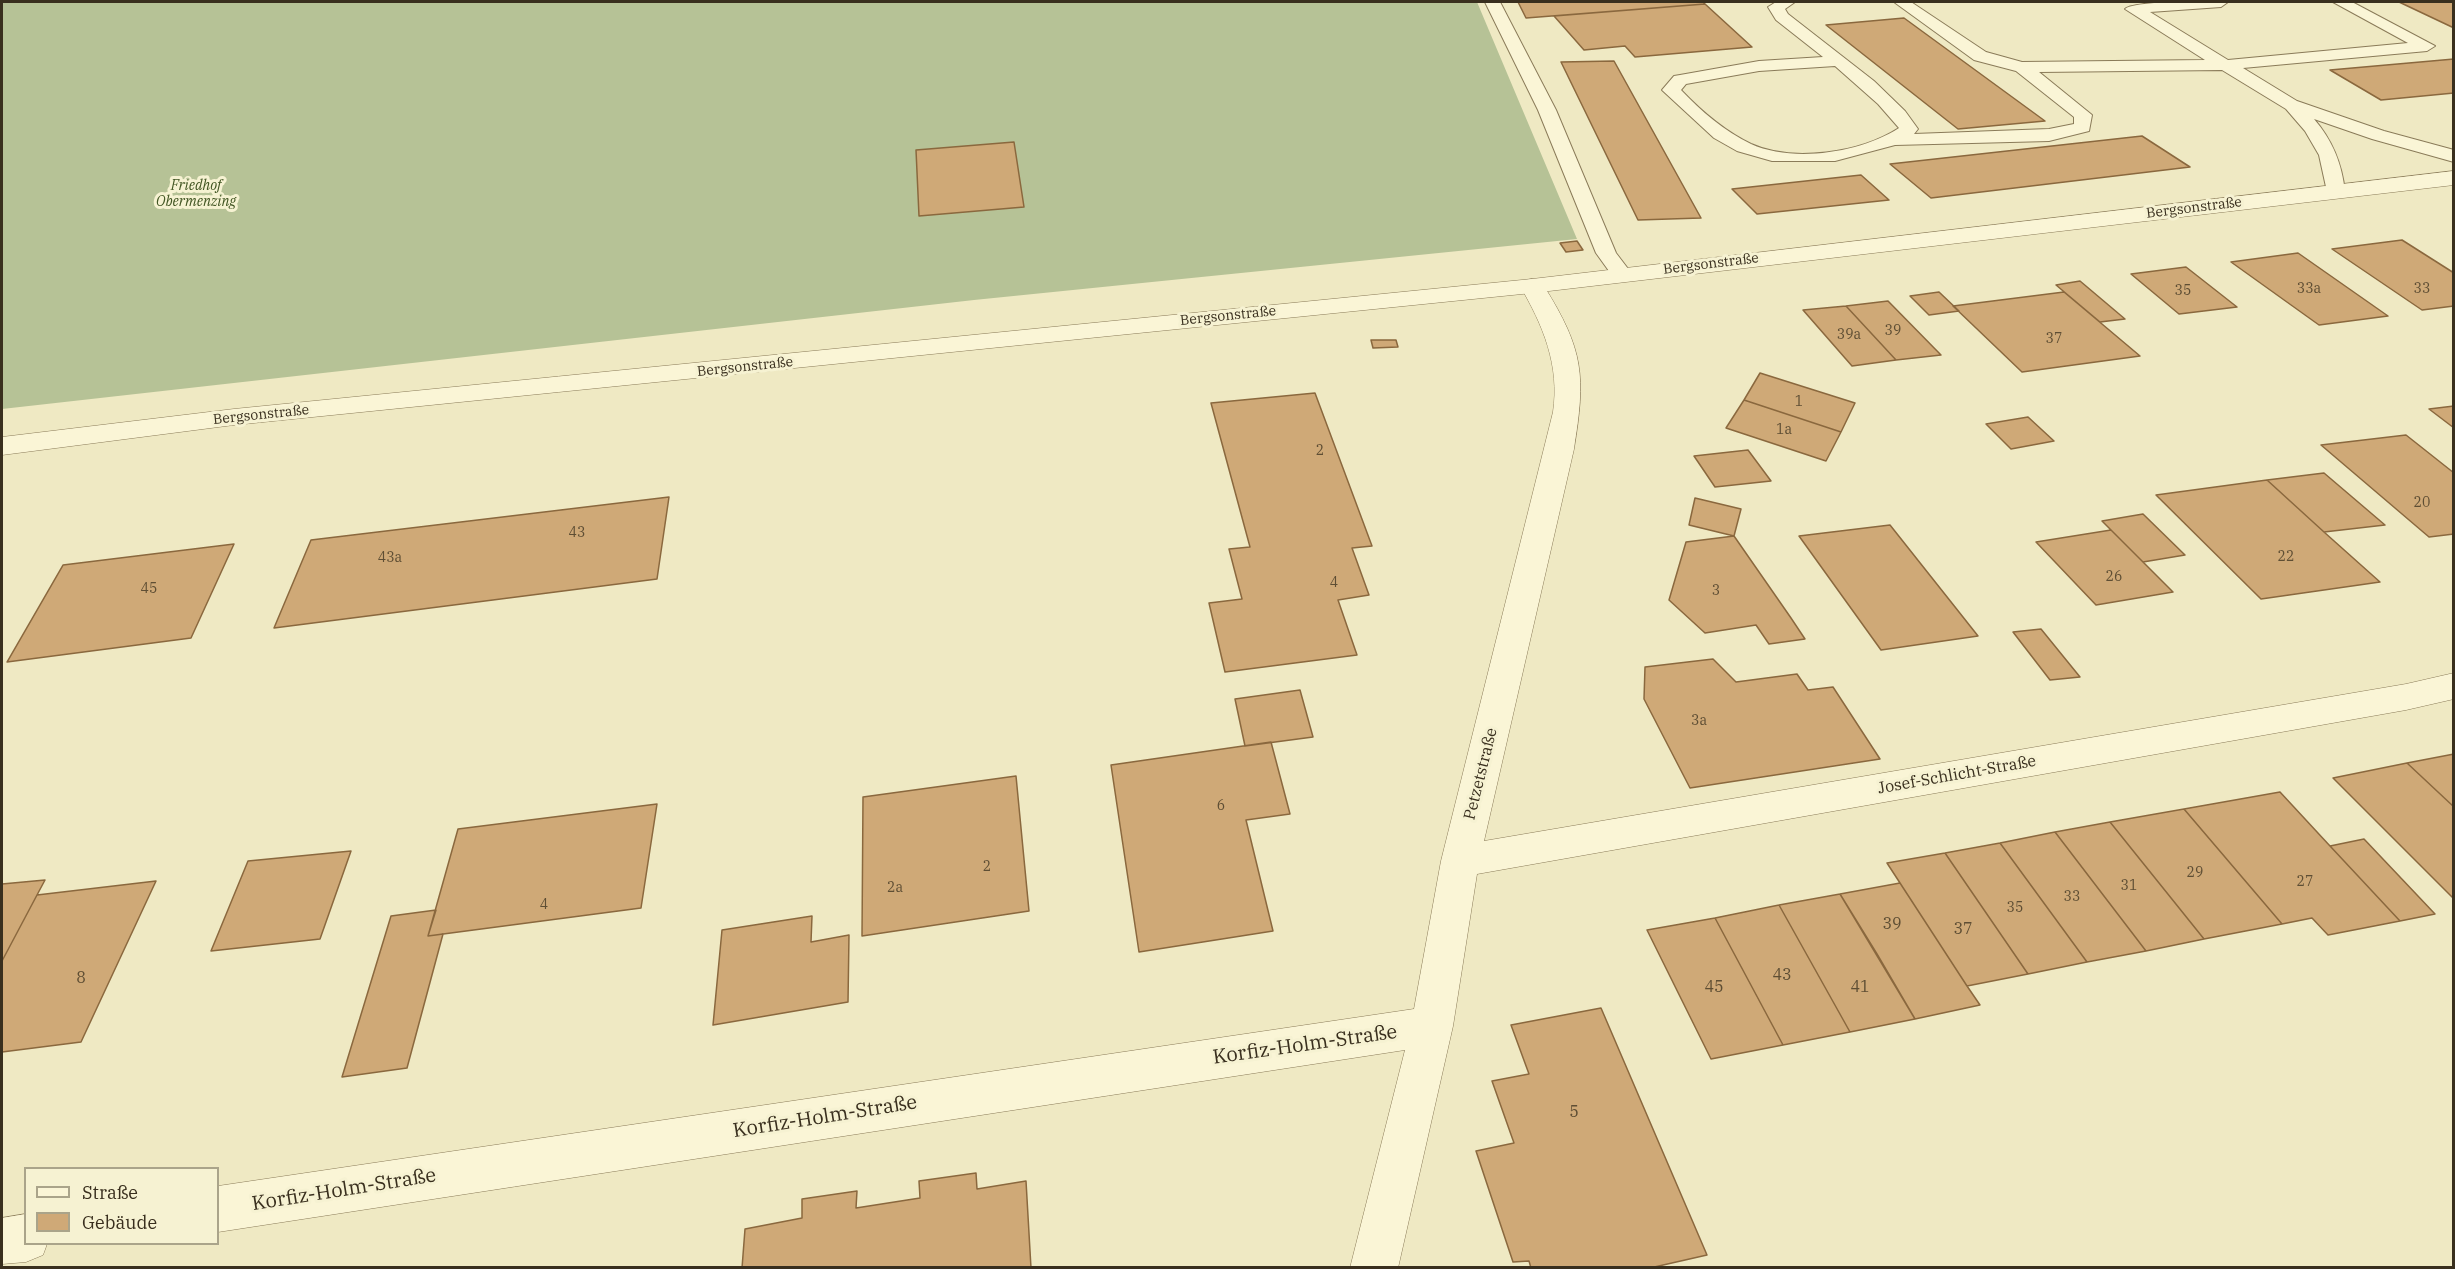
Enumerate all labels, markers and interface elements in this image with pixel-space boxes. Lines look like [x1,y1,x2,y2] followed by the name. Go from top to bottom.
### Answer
[156,178,236,210] park label: Friedhof Obermenzing
[2145,194,2243,222] street label: Bergsonstraße
[1662,250,1760,278] street label: Bergsonstraße
[2297,281,2321,297] house number: 33a
[2414,281,2430,297] house number: 33
[2175,283,2191,299] house number: 35
[1179,303,1277,329] street label: Bergsonstraße
[1885,323,1901,339] house number: 39
[1837,327,1861,343] house number: 39a
[2046,331,2062,347] house number: 37
[696,354,794,380] street label: Bergsonstraße
[1795,394,1803,410] house number: 1
[212,402,310,428] street label: Bergsonstraße
[1776,422,1792,438] house number: 1a
[1316,443,1324,459] house number: 2
[2414,495,2430,511] house number: 20
[569,525,585,541] house number: 43
[2278,549,2294,565] house number: 22
[378,550,402,566] house number: 43a
[2106,569,2122,585] house number: 26
[1330,575,1338,591] house number: 4
[141,581,157,597] house number: 45
[1712,583,1720,599] house number: 3
[1691,713,1707,729] house number: 3a
[1460,726,1502,822] street label: Petzetstraße
[1876,752,2038,798] street label: Josef-Schlicht-Straße
[1217,798,1225,814] house number: 6
[983,859,991,875] house number: 2
[2187,865,2203,881] house number: 29
[2297,874,2313,890] house number: 27
[2121,878,2137,894] house number: 31
[887,880,903,896] house number: 2a
[2064,889,2080,905] house number: 33
[540,897,548,913] house number: 4
[2007,900,2023,916] house number: 35
[1882,914,1902,934] house number: 39
[1953,919,1973,939] house number: 37
[1772,965,1792,985] house number: 43
[76,968,86,988] house number: 8
[1704,977,1724,997] house number: 45
[1850,977,1870,997] house number: 41
[1211,1020,1399,1070] street label: Korfiz-Holm-Straße
[731,1091,919,1143] street label: Korfiz-Holm-Straße
[1569,1102,1579,1122] house number: 5
[250,1164,438,1216] street label: Korfiz-Holm-Straße
[24,1167,219,1245] legend
[82,1181,138,1204] text: Straße
[82,1211,157,1234] text: Gebäude

